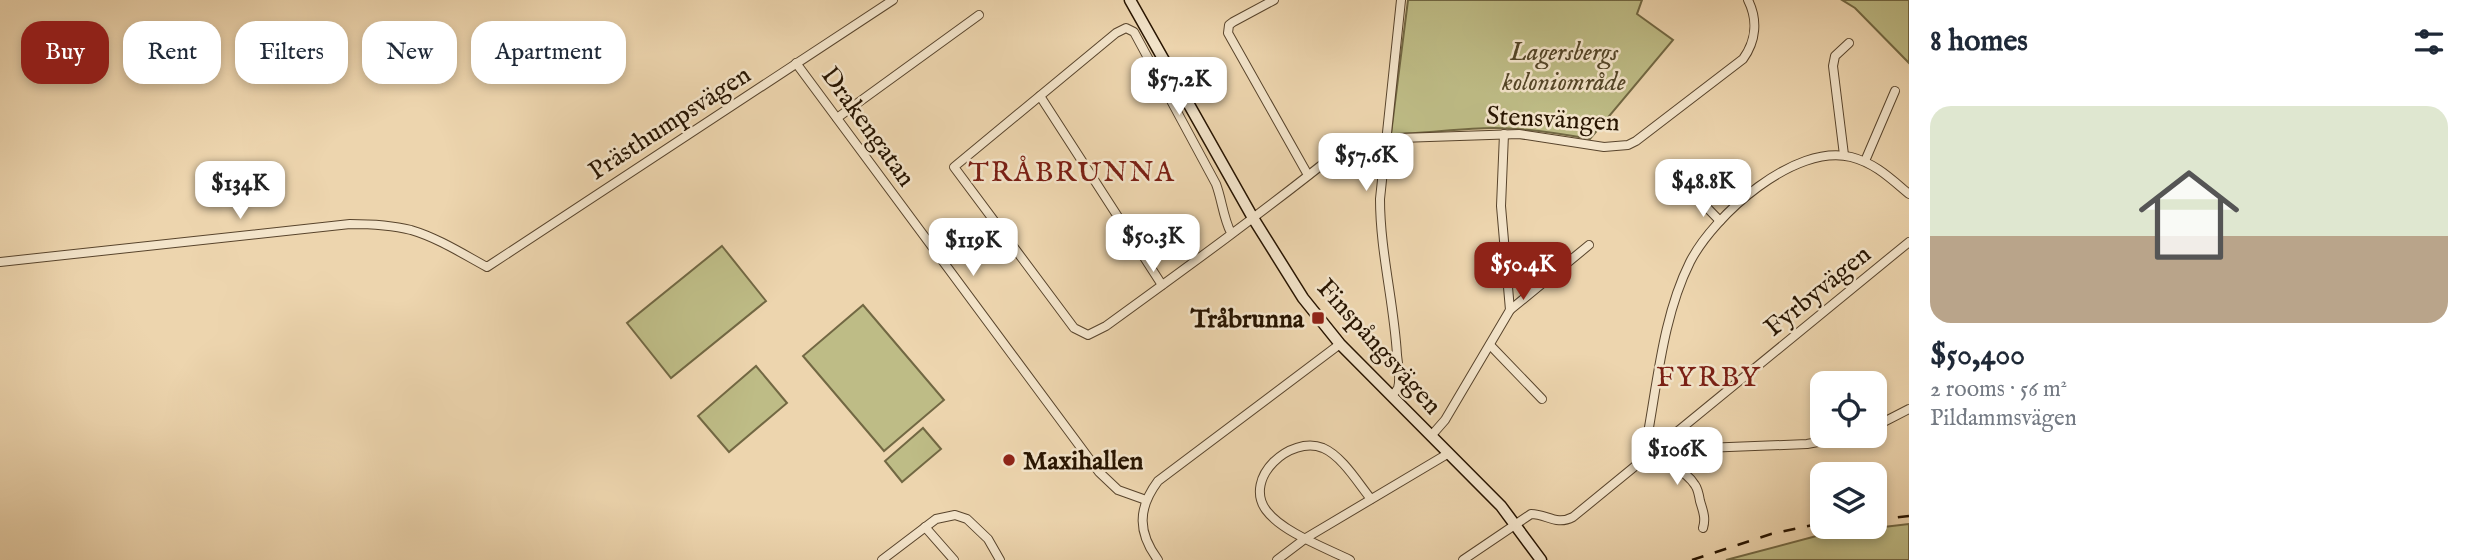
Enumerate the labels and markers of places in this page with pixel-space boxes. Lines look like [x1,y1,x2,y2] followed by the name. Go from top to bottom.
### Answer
[1122,58,1236,117] pin: $57.2K
[1309,134,1423,193] pin: $57.6K
[1646,160,1760,219] pin: $48.8K
[191,162,289,221] pin: $134K
[1096,215,1210,274] pin: $50.3K
[924,218,1022,278] pin: $119K
[1466,243,1580,302] pin: $50.4K
[1189,303,1305,336] place label: Tråbrunna
[1310,310,1326,326] marker: Tråbrunna
[1628,428,1726,487] pin: $106K
[1023,445,1143,478] place label: Maxihallen
[1001,452,1017,468] marker: Maxihallen

